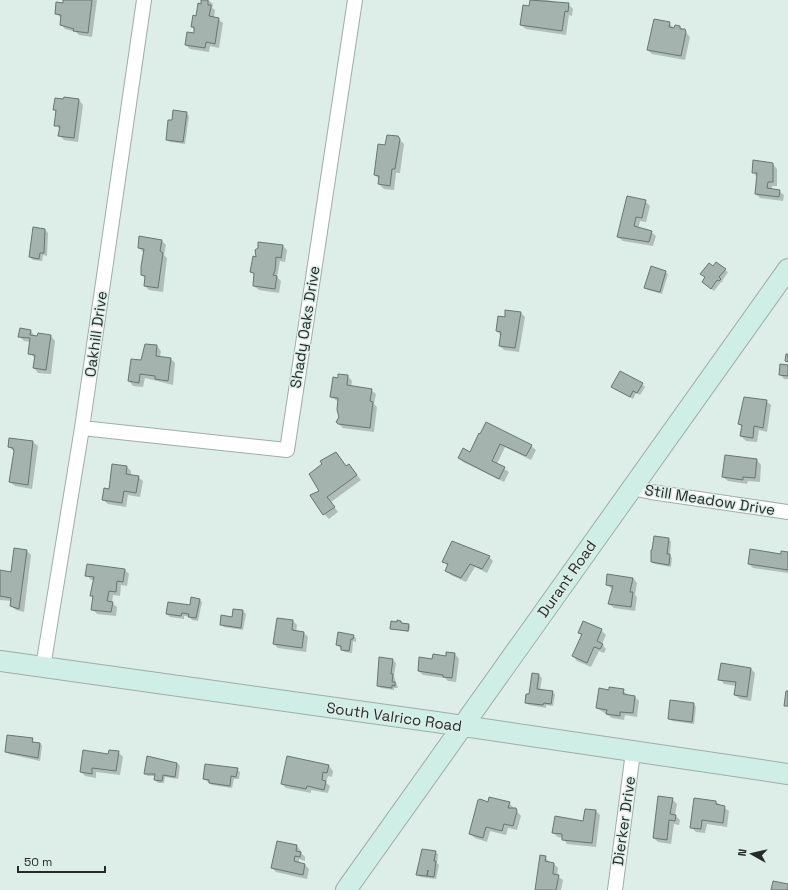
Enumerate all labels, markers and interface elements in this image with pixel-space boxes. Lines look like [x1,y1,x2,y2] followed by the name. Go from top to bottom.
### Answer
[285,264,324,390] street label: Shady Oaks Drive
[80,290,111,378] street label: Oakhill Drive
[643,480,777,519] street label: Still Meadow Drive
[533,537,600,621] street label: Durant Road
[325,698,463,735] street label: South Valrico Road
[608,775,639,867] street label: Dierker Drive
[732,834,772,874] north arrow
[18,848,105,874] scale bar
[735,848,750,857] text: N
[24,854,52,870] text: 50 m

